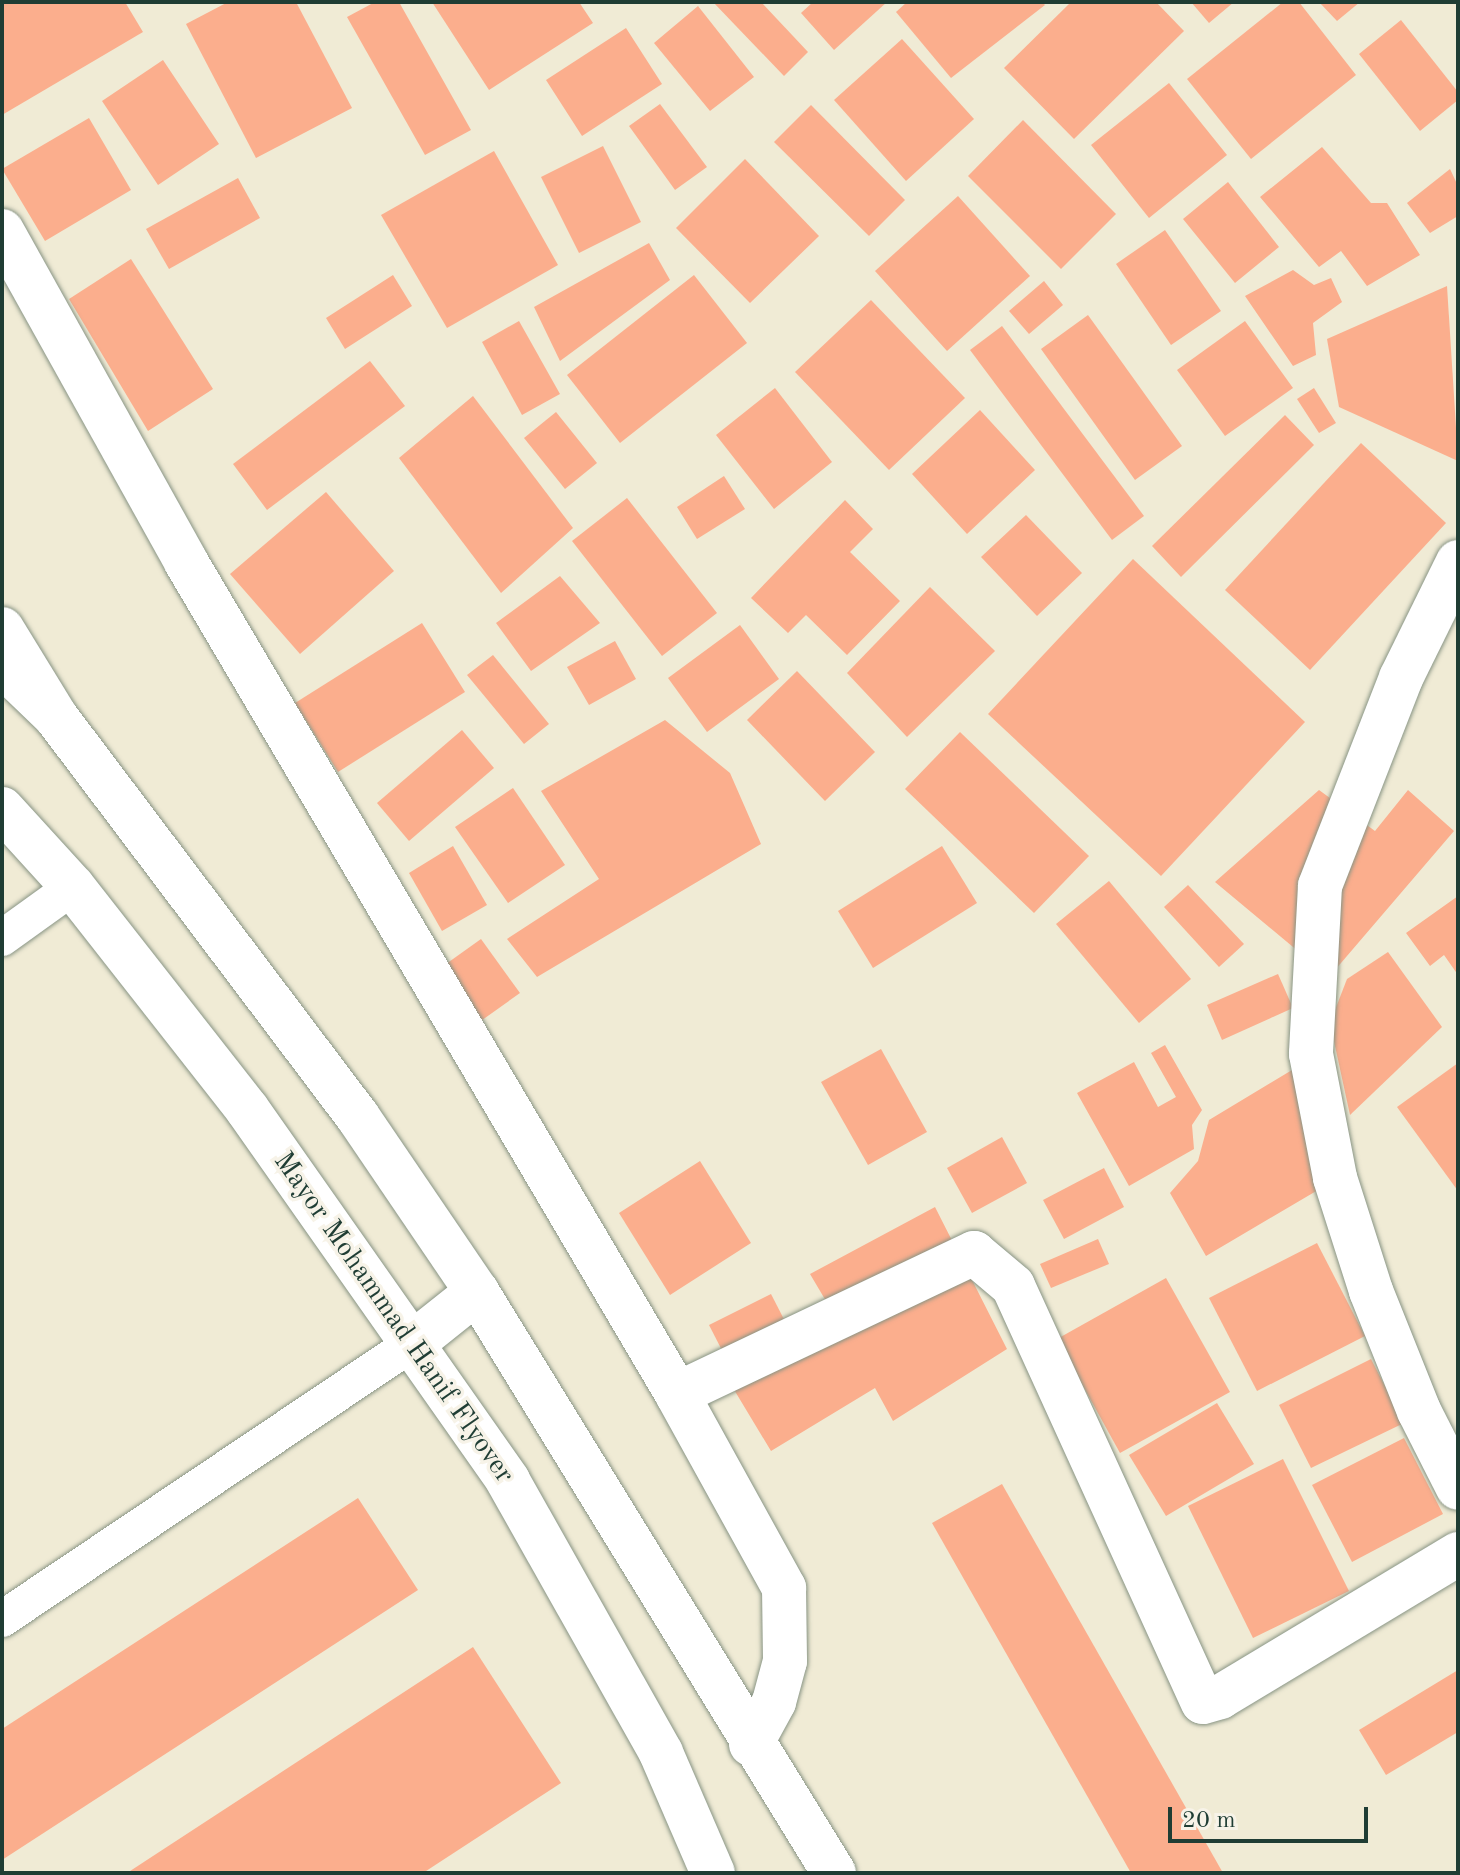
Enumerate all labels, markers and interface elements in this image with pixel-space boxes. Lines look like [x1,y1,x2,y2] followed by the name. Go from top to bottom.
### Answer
[265,1146,521,1490] street label: Mayor Mohammad Hanif Flyover
[1172,1791,1372,1841] scale bar
[1182,1809,1236,1833] text: 20 m

